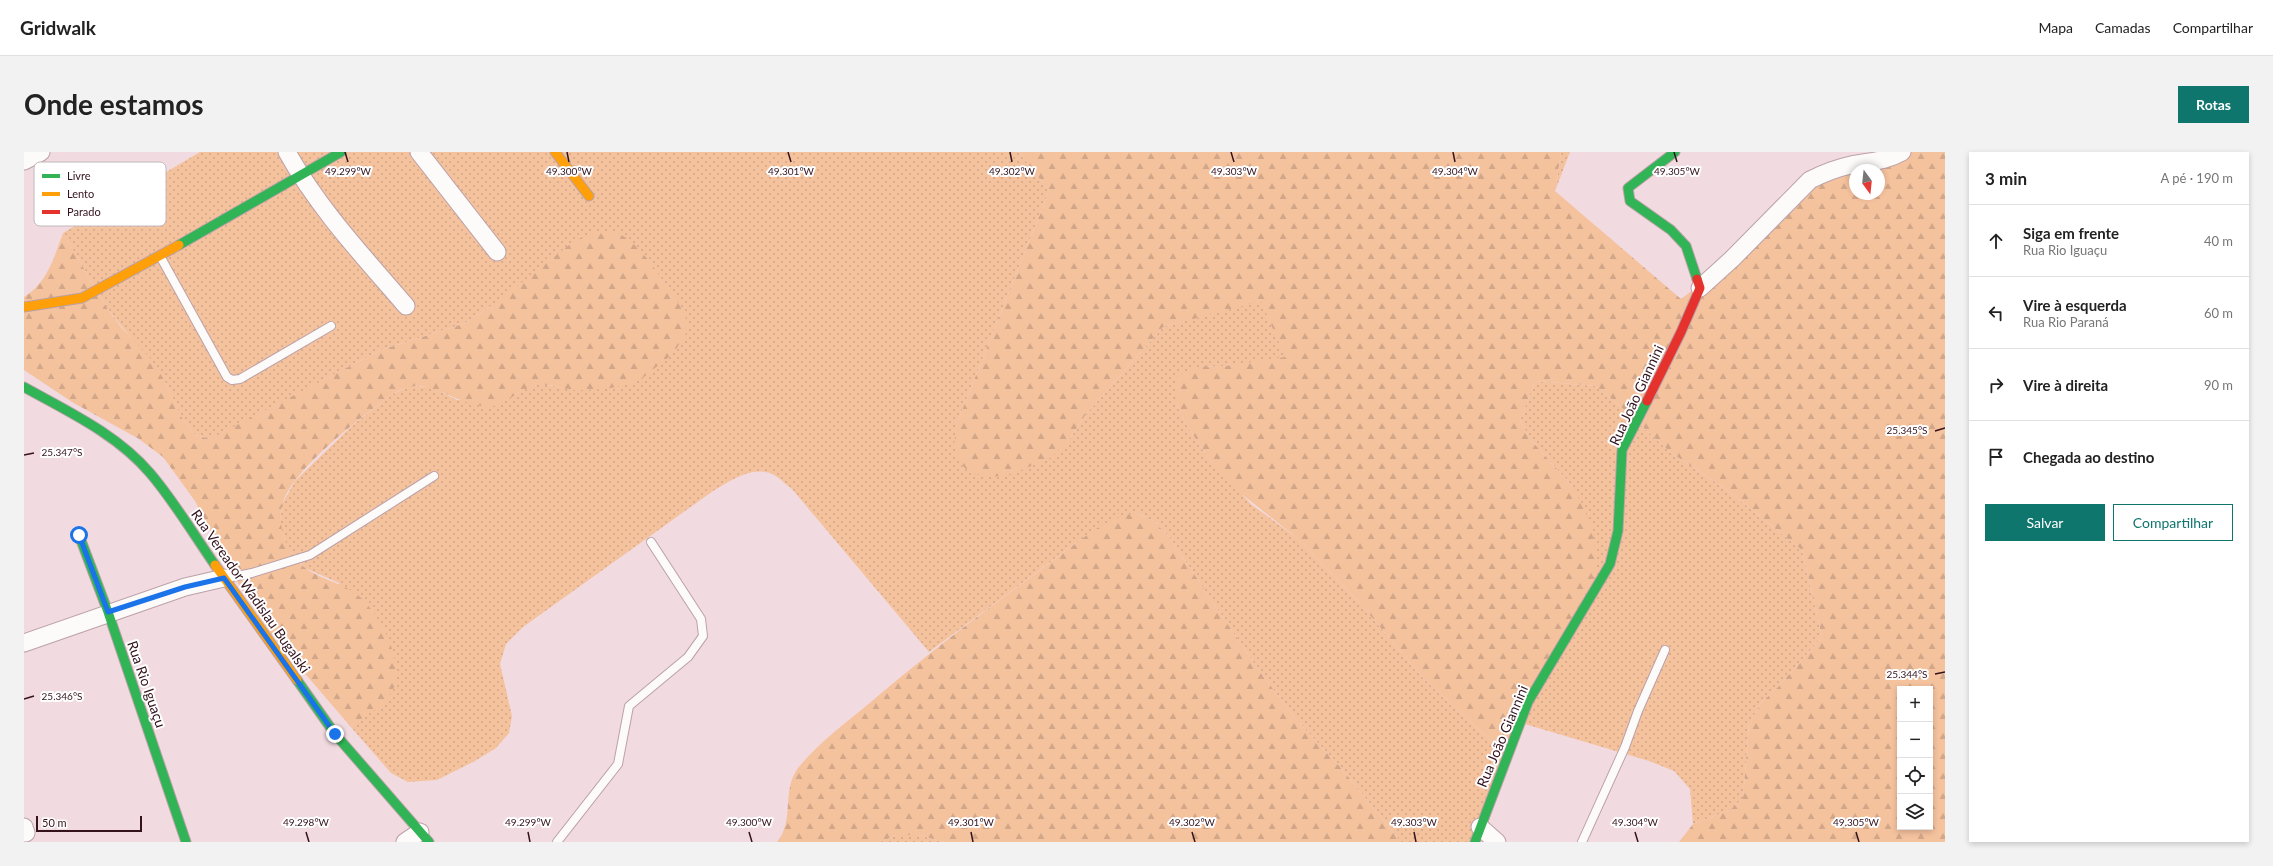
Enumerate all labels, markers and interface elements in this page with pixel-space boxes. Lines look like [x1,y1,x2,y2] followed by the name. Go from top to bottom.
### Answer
[20,16,96,39] text: Gridwalk
[2038,19,2073,36] text: Mapa
[2095,19,2151,36] text: Camadas
[2173,19,2253,36] text: Compartilhar
[2178,86,2249,123] button: Rotas
[24,87,204,121] text: Onde estamos
[34,162,166,226] legend
[1849,164,1885,200] north arrow
[325,165,372,177] text: 49.299°W
[546,165,593,177] text: 49.300°W
[768,165,815,177] text: 49.301°W
[989,165,1036,177] text: 49.302°W
[1211,165,1258,177] text: 49.303°W
[1432,165,1479,177] text: 49.304°W
[1654,165,1701,177] text: 49.305°W
[1985,168,2027,189] text: 3 min
[67,169,91,182] text: Livre
[2160,170,2233,186] text: A pé · 190 m
[67,187,94,200] text: Lento
[67,205,101,218] text: Parado
[2023,224,2119,242] text: Siga em frente
[1985,230,2007,252] icon: ahead
[2204,233,2233,249] text: 40 m
[2023,242,2107,258] text: Rua Rio Iguaçu
[2023,296,2127,314] text: Vire à esquerda
[1985,302,2007,324] icon: left
[2204,305,2233,321] text: 60 m
[2023,314,2109,330] text: Rua Rio Paraná
[1605,342,1667,448] street label: Rua João Giannini
[1985,374,2007,396] icon: right
[2023,376,2108,394] text: Vire à direita
[2204,377,2233,393] text: 90 m
[1887,424,1927,436] text: 25.345°S
[42,446,82,458] text: 25.347°S
[1985,446,2007,468] icon: arrive
[2023,448,2154,466] text: Chegada ao destino
[1985,504,2105,541] button: Salvar
[2113,504,2233,541] button: Compartilhar
[188,506,314,676] street label: Rua Vereador Wadislau Bugalski
[70,526,88,544] route start
[124,638,170,730] street label: Rua Rio Iguaçu
[1887,668,1927,680] text: 25.344°S
[1473,682,1531,790] street label: Rua João Giannini
[1897,686,1933,830] map controls
[1897,686,1933,722] button: +
[42,690,82,702] text: 25.346°S
[1897,722,1933,758] button: −
[326,725,344,743] route end
[1897,758,1933,794] button: locate
[1897,794,1933,830] button: layers
[36,814,142,833] scale bar
[42,816,67,829] text: 50 m
[283,816,330,828] text: 49.298°W
[505,816,552,828] text: 49.299°W
[726,816,773,828] text: 49.300°W
[948,816,995,828] text: 49.301°W
[1169,816,1216,828] text: 49.302°W
[1391,816,1438,828] text: 49.303°W
[1612,816,1659,828] text: 49.304°W
[1833,816,1880,828] text: 49.305°W

